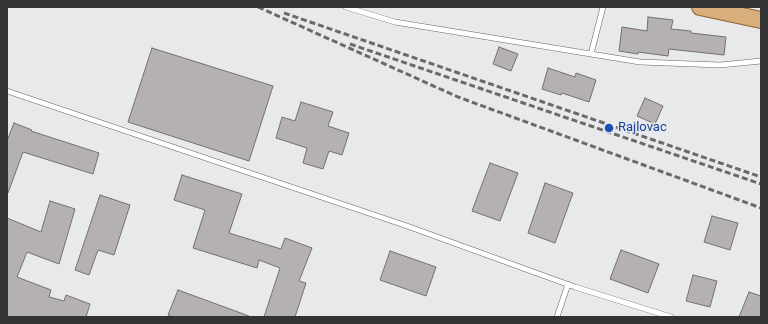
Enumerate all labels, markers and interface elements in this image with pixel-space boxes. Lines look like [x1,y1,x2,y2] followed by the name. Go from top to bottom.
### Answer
[618,120,667,136] place label: Rajlovac
[603,122,615,134] marker: Rajlovac

